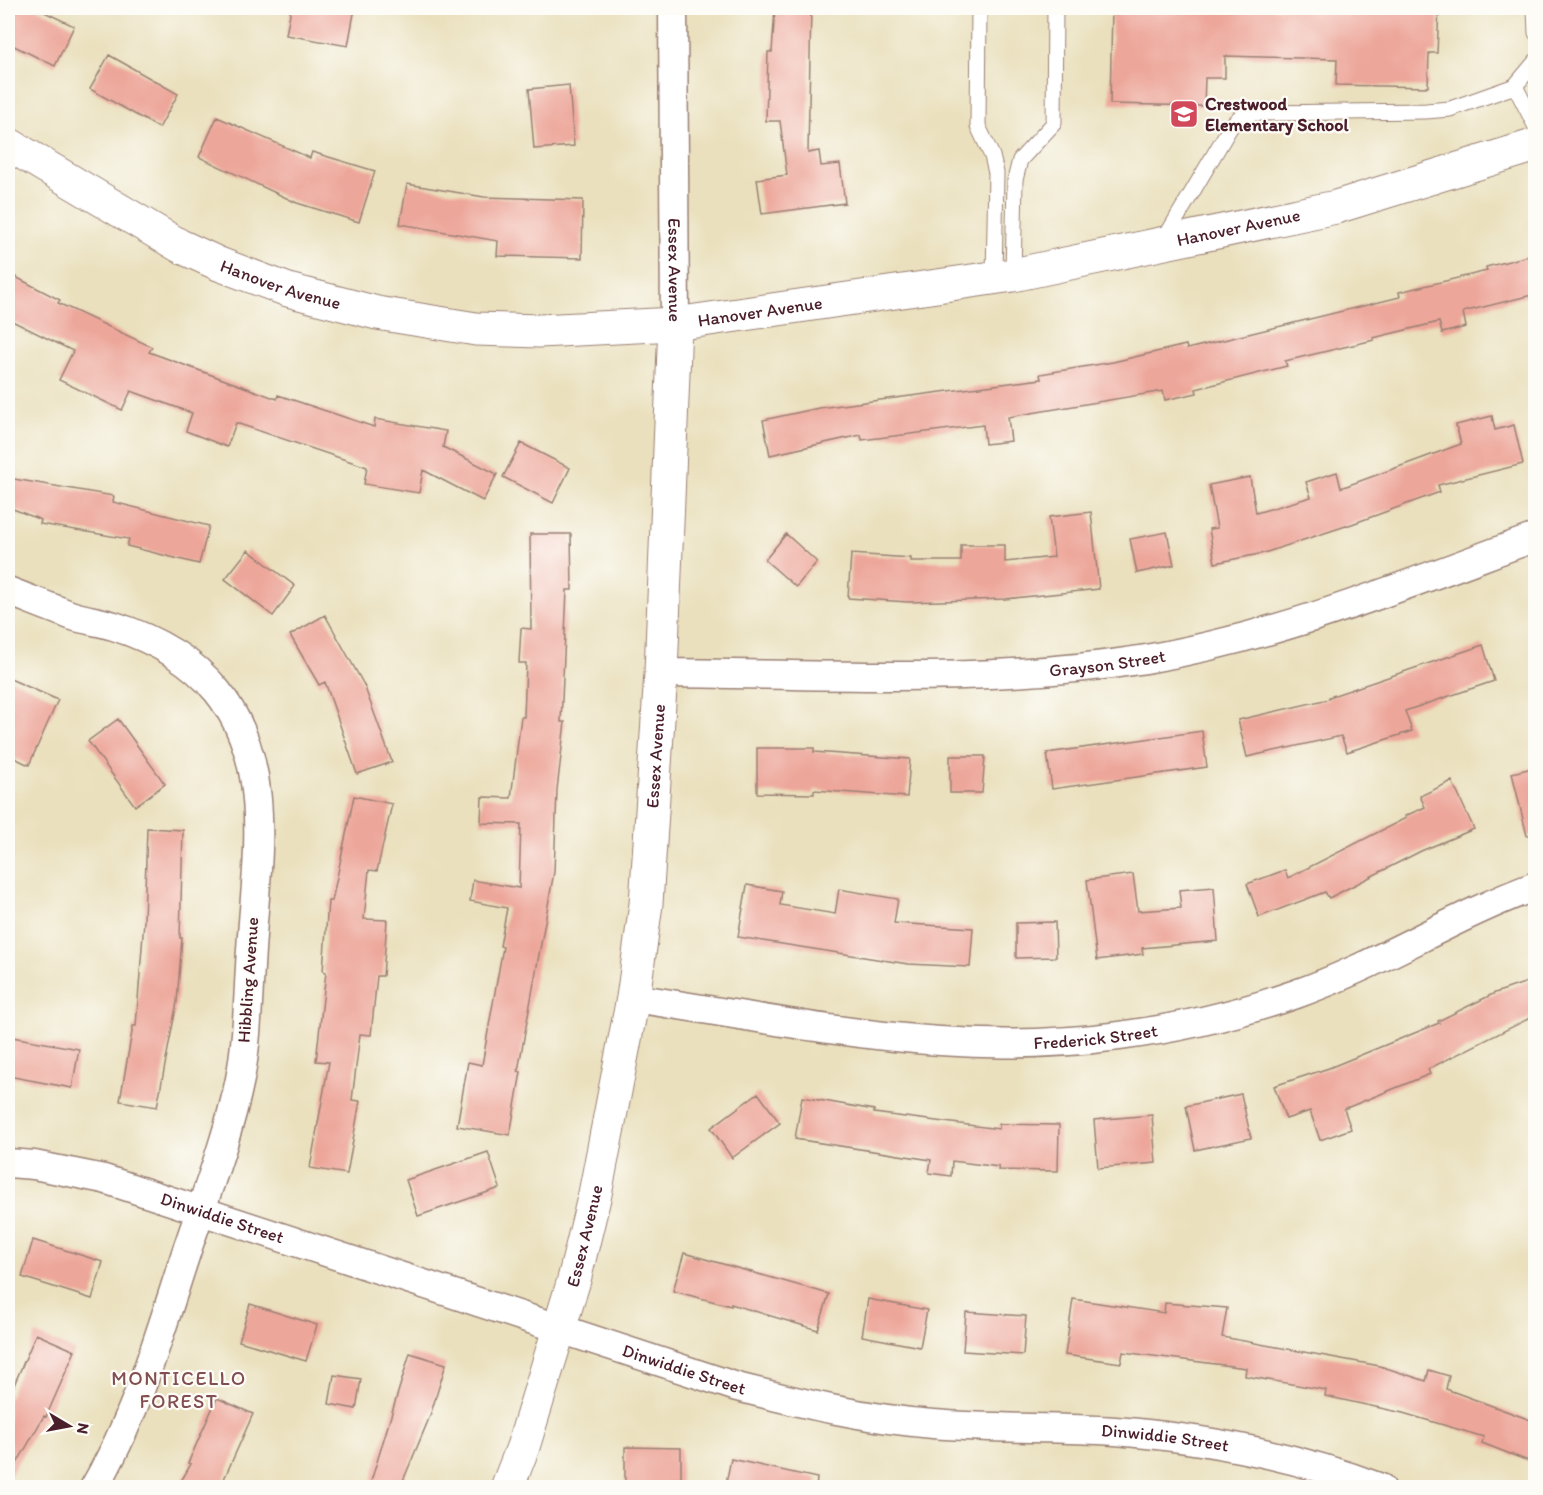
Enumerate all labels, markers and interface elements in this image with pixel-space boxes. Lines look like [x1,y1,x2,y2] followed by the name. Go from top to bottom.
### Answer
[1205,93,1349,136] place label: Crestwood Elementary School
[1168,98,1200,130] school or university icon: Crestwood Elementary School
[1175,204,1302,251] street label: Hanover Avenue
[663,218,686,322] street label: Essex Avenue
[217,254,343,314] street label: Hanover Avenue
[696,292,824,332] street label: Hanover Avenue
[1048,645,1168,682] street label: Grayson Street
[641,703,670,809] street label: Essex Avenue
[233,916,263,1044] street label: Hibbling Avenue
[1033,1019,1159,1054] street label: Frederick Street
[562,1183,608,1290] street label: Essex Avenue
[158,1187,287,1248] street label: Dinwiddie Street
[620,1339,748,1400] street label: Dinwiddie Street
[111,1366,247,1413] district label: MONTICELLO FOREST
[39,1396,99,1456] north arrow
[1100,1419,1231,1457] street label: Dinwiddie Street
[73,1422,94,1435] text: N

